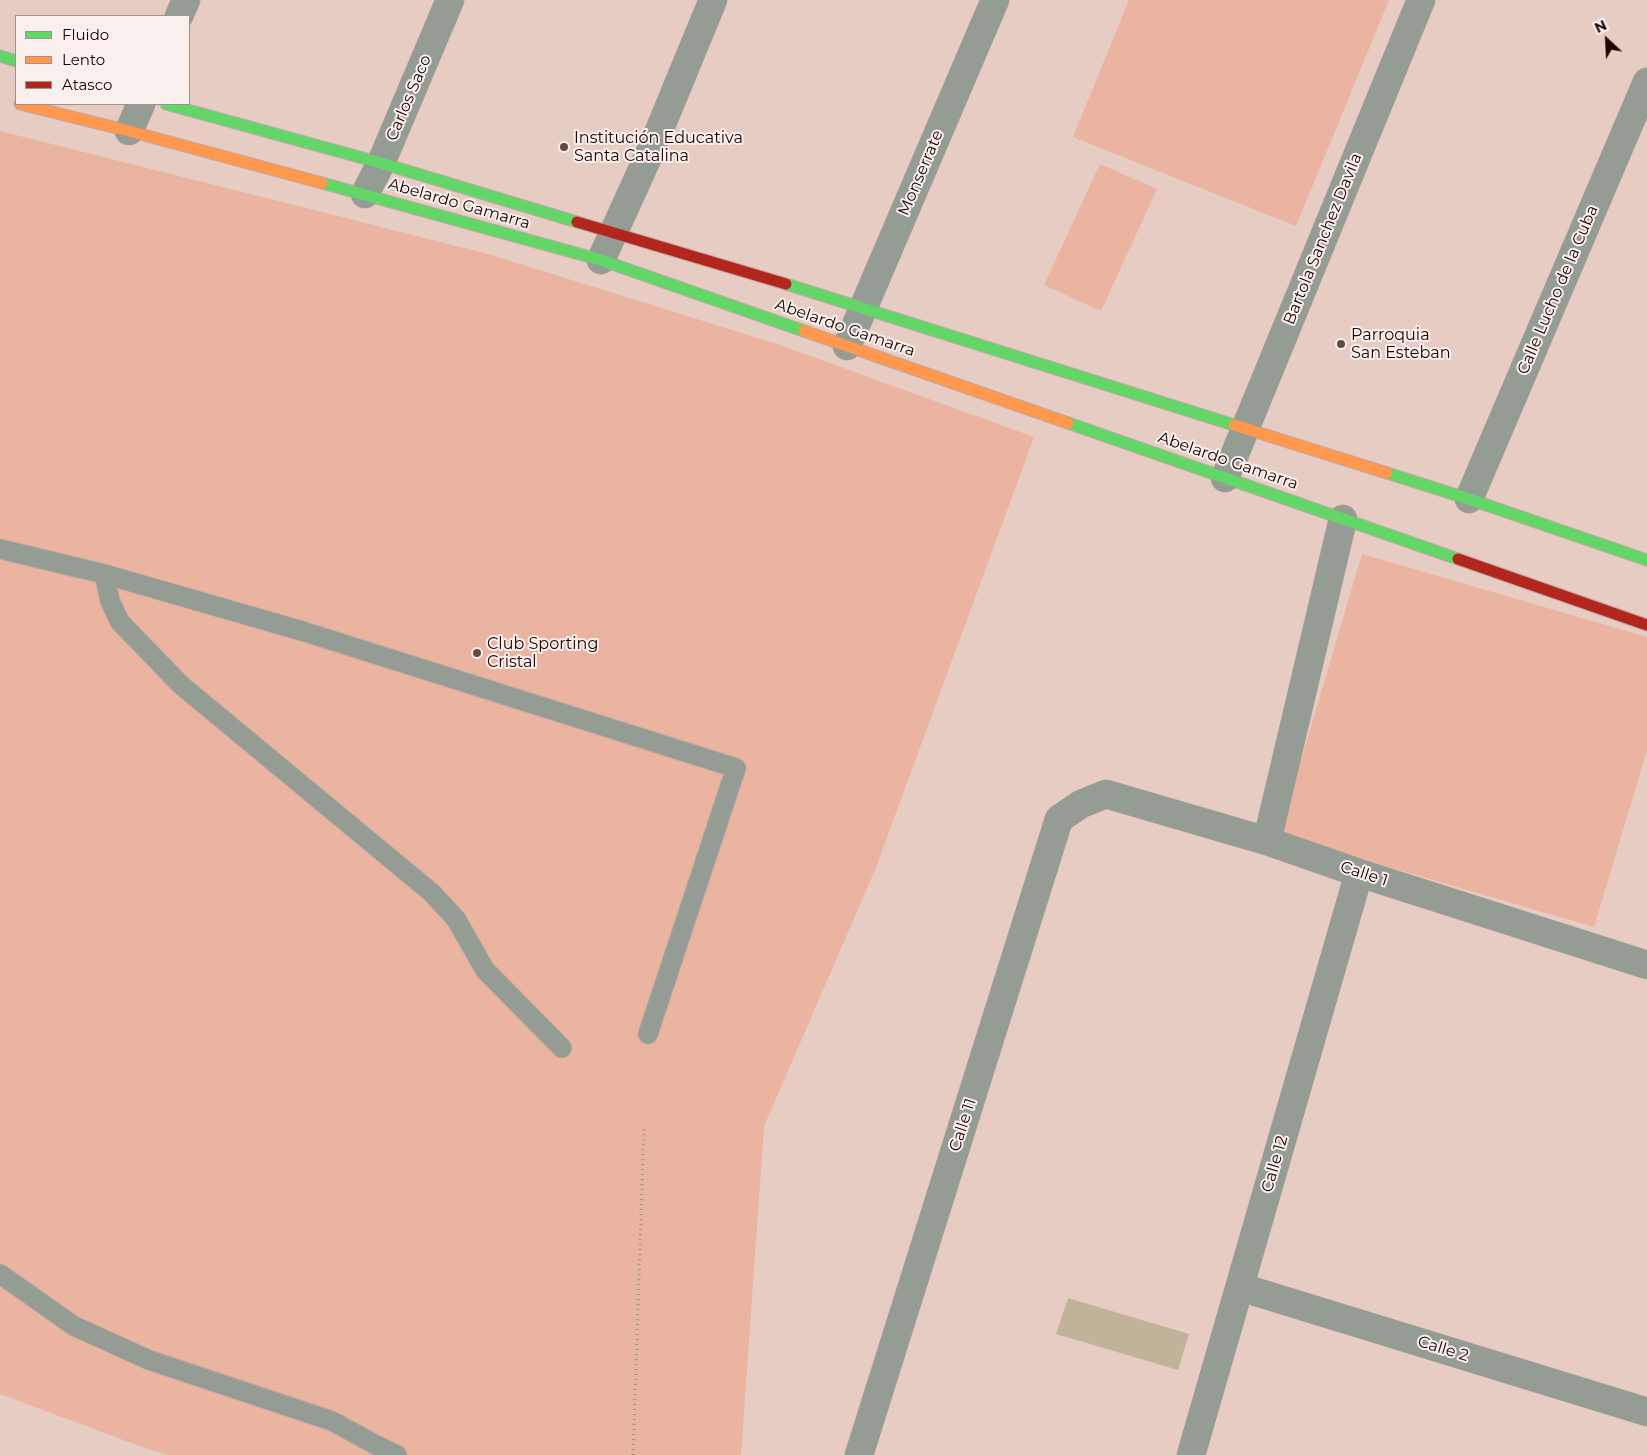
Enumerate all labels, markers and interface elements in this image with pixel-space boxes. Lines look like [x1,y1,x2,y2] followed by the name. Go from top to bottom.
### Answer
[15,15,190,105] legend
[1582,15,1632,65] north arrow
[1592,16,1610,37] text: N
[62,25,109,44] text: Fluido
[62,50,105,69] text: Lento
[382,52,436,144] street label: Carlos Saco
[62,75,112,94] text: Atasco
[894,127,948,219] street label: Monserrate
[574,128,743,166] place label: Institución Educativa Santa Catalina
[558,141,570,153] marker: Institución Educativa Santa Catalina
[1280,150,1366,328] street label: Bartola Sanchez Davila
[386,175,532,233] street label: Abelardo Gamarra
[1514,203,1602,377] street label: Calle Lucho de la Cuba
[773,295,917,361] street label: Abelardo Gamarra
[1351,325,1451,363] place label: Parroquia San Esteban
[1335,338,1347,350] marker: Parroquia San Esteban
[1156,428,1300,494] street label: Abelardo Gamarra
[487,634,598,672] place label: Club Sporting Cristal
[471,647,483,659] marker: Club Sporting Cristal
[1338,857,1390,891] street label: Calle 1
[945,1096,981,1154] street label: Calle 11
[1258,1133,1292,1195] street label: Calle 12
[1415,1332,1471,1366] street label: Calle 2

